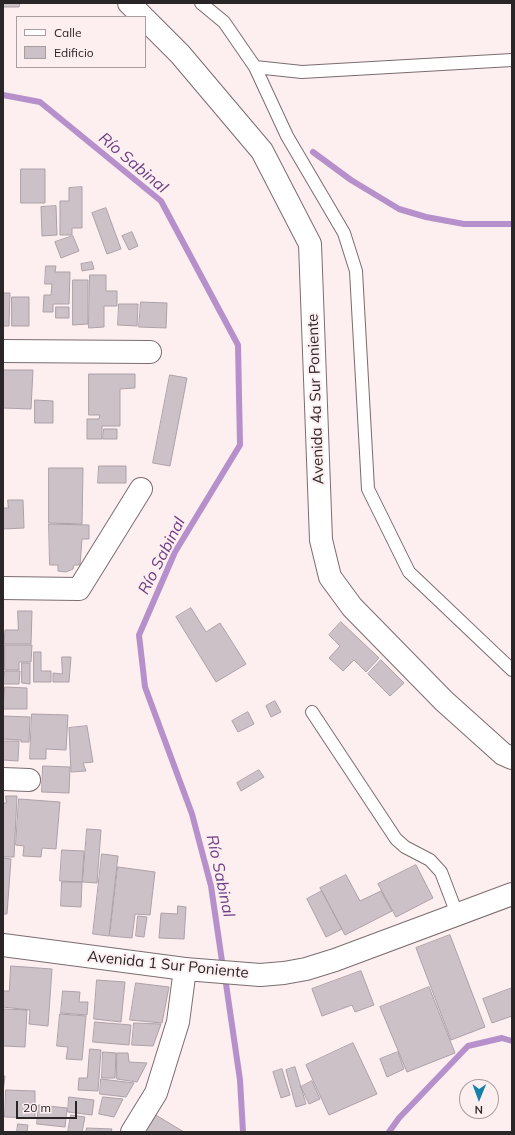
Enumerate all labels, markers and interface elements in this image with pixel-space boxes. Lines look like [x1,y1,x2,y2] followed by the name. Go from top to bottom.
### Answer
[16,16,146,68] legend
[54,25,81,40] text: Calle
[54,45,94,60] text: Edificio
[95,129,171,197] water label: Río Sabinal
[304,313,328,485] street label: Avenida 4a Sur Poniente
[134,514,190,598] water label: Río Sabinal
[202,833,238,919] water label: Río Sabinal
[87,948,249,982] street label: Avenida 1 Sur Poniente
[459,1079,499,1119] north arrow
[18,1093,79,1119] scale bar
[23,1100,51,1115] text: 20 m
[475,1103,483,1117] text: N

